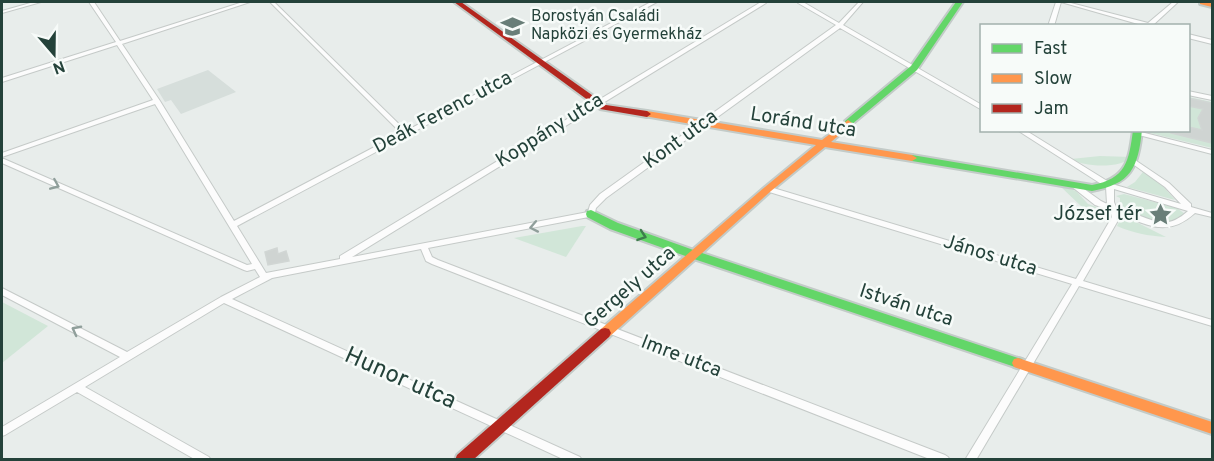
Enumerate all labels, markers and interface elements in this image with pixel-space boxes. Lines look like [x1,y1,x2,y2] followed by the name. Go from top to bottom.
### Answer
[531,7,702,45] place label: Borostyán Családi Napközi és Gyermekház
[500,13,526,39] school or university icon: Borostyán Családi Napközi és Gyermekház
[24,24,84,84] north arrow
[980,24,1190,132] legend
[1034,38,1067,61] text: Fast
[50,55,67,78] text: N
[369,65,517,161] street label: Deák Ferenc utca
[1034,68,1072,91] text: Slow
[491,88,609,174] street label: Koppány utca
[1034,98,1069,121] text: Jam
[748,102,858,144] street label: Loránd utca
[639,104,723,176] street label: Kont utca
[49,177,60,189] one-way arrow
[1053,202,1142,228] place label: József tér
[1147,202,1173,228] place icon: József tér
[529,220,539,233] one-way arrow
[636,229,647,242] one-way arrow
[940,229,1040,283] street label: János utca
[579,241,681,335] street label: Gergely utca
[856,279,956,333] street label: István utca
[71,325,82,337] one-way arrow
[637,330,725,384] street label: Imre utca
[339,341,461,417] street label: Hunor utca

